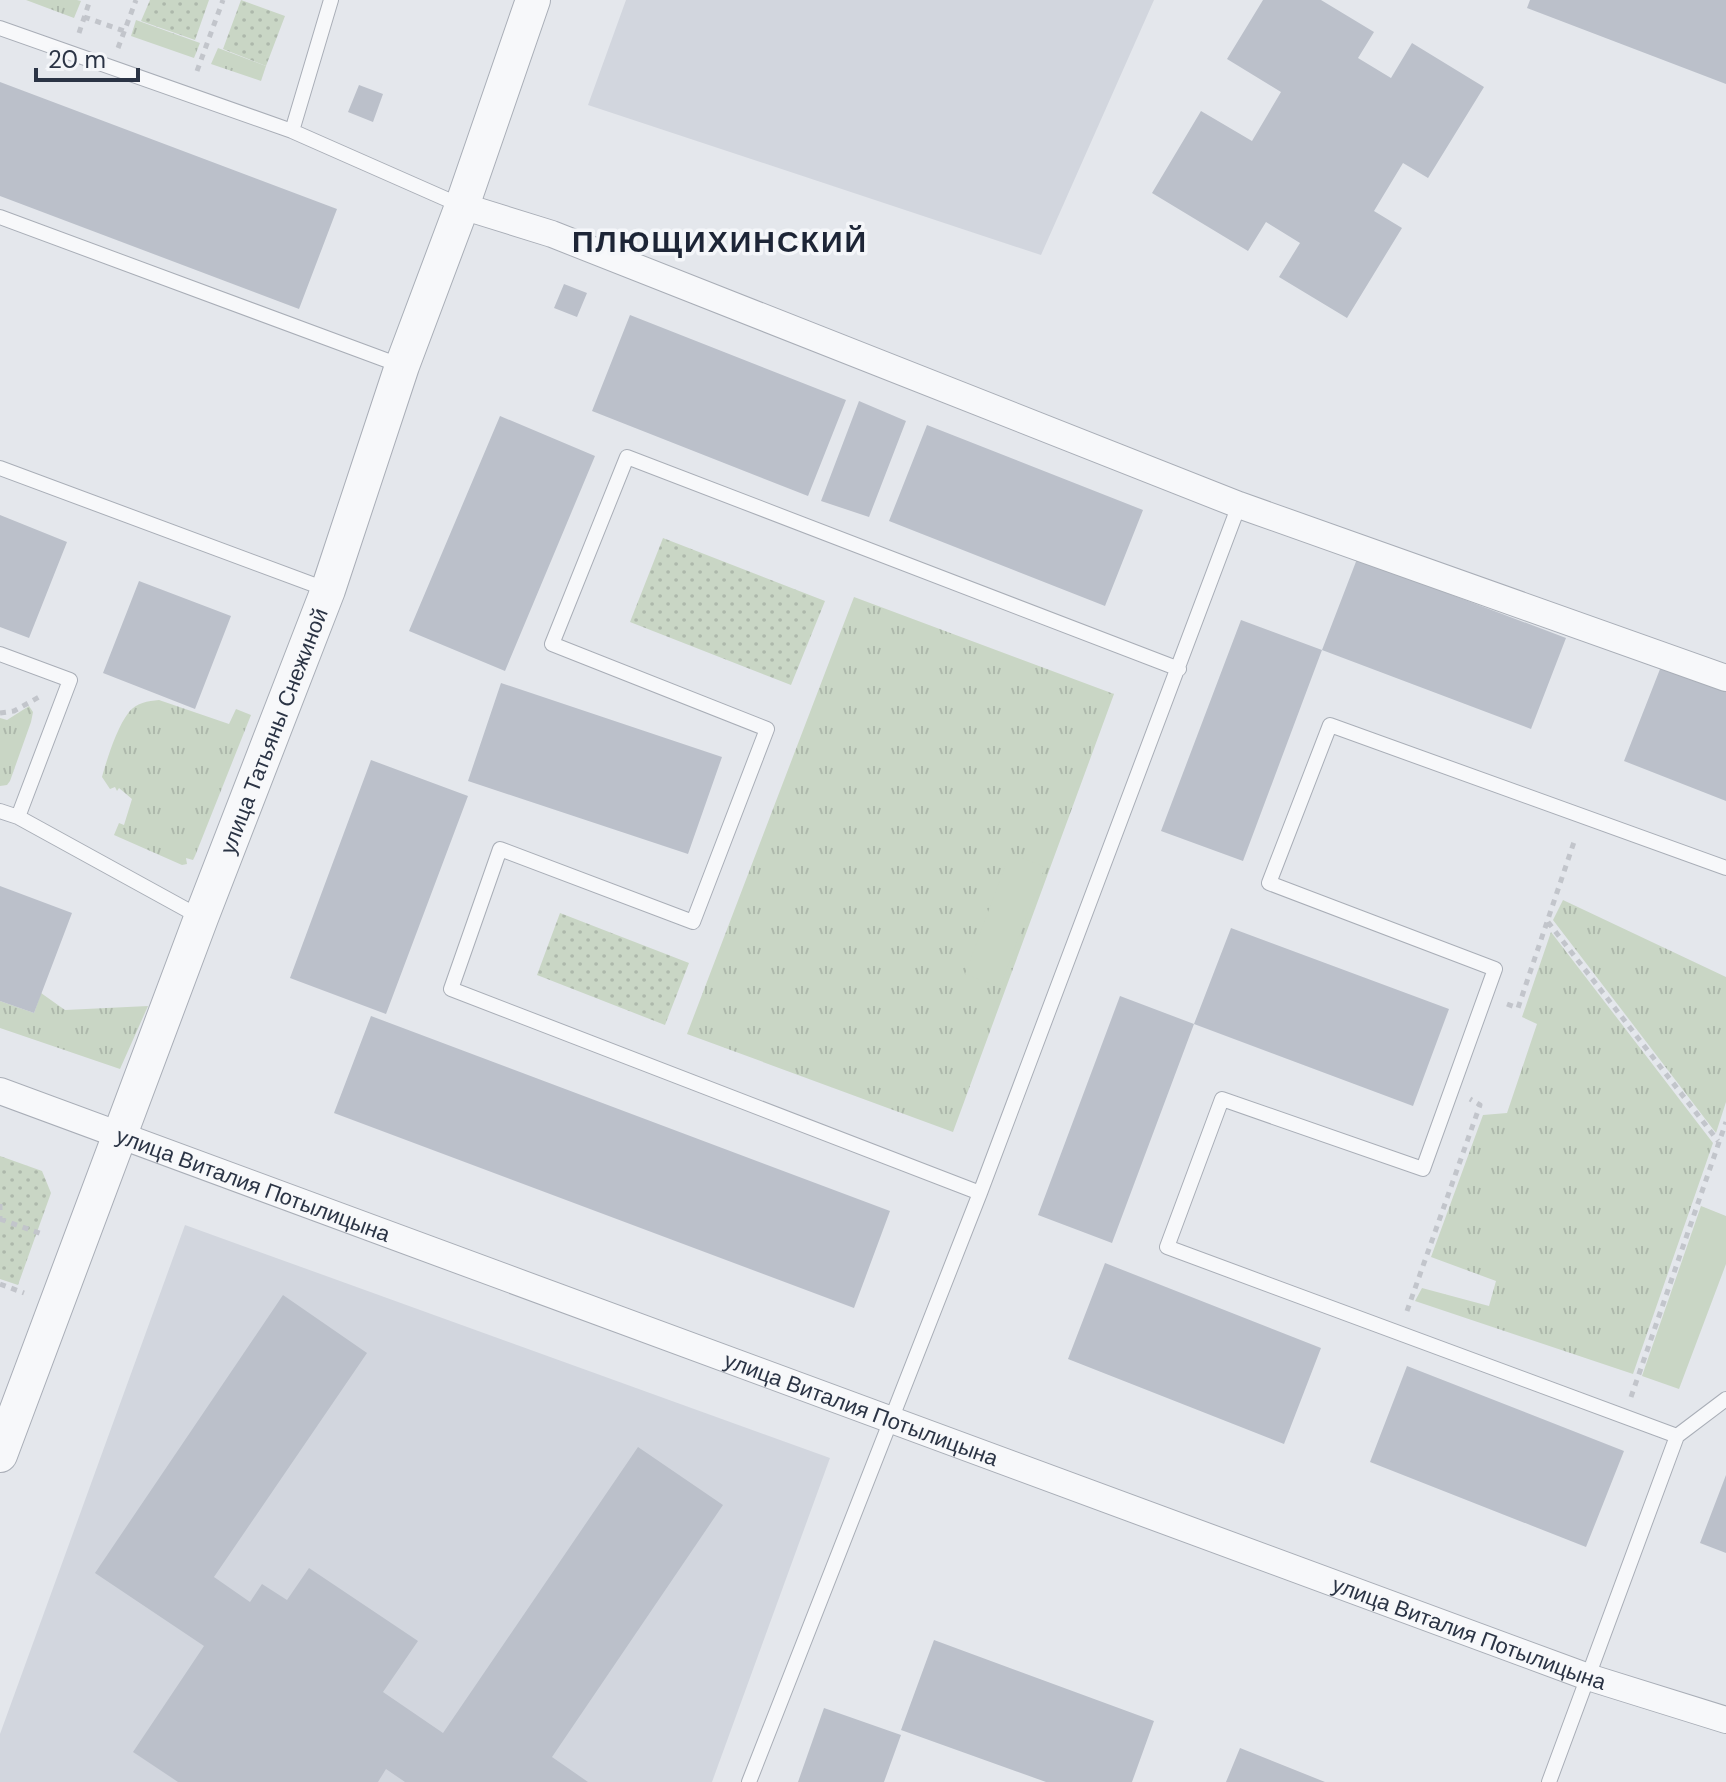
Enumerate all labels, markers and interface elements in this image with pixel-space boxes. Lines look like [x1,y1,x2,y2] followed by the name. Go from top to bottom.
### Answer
[36,32,138,82] scale bar
[48,44,106,75] text: 20 m
[572,222,868,261] district label: ПЛЮЩИХИНСКИЙ
[213,604,334,858] street label: улица Татьяны Снежиной
[112,1121,395,1249] street label: улица Виталия Потылицына
[720,1345,1003,1473] street label: улица Виталия Потылицына
[1328,1569,1610,1696] street label: улица Виталия Потылицына

